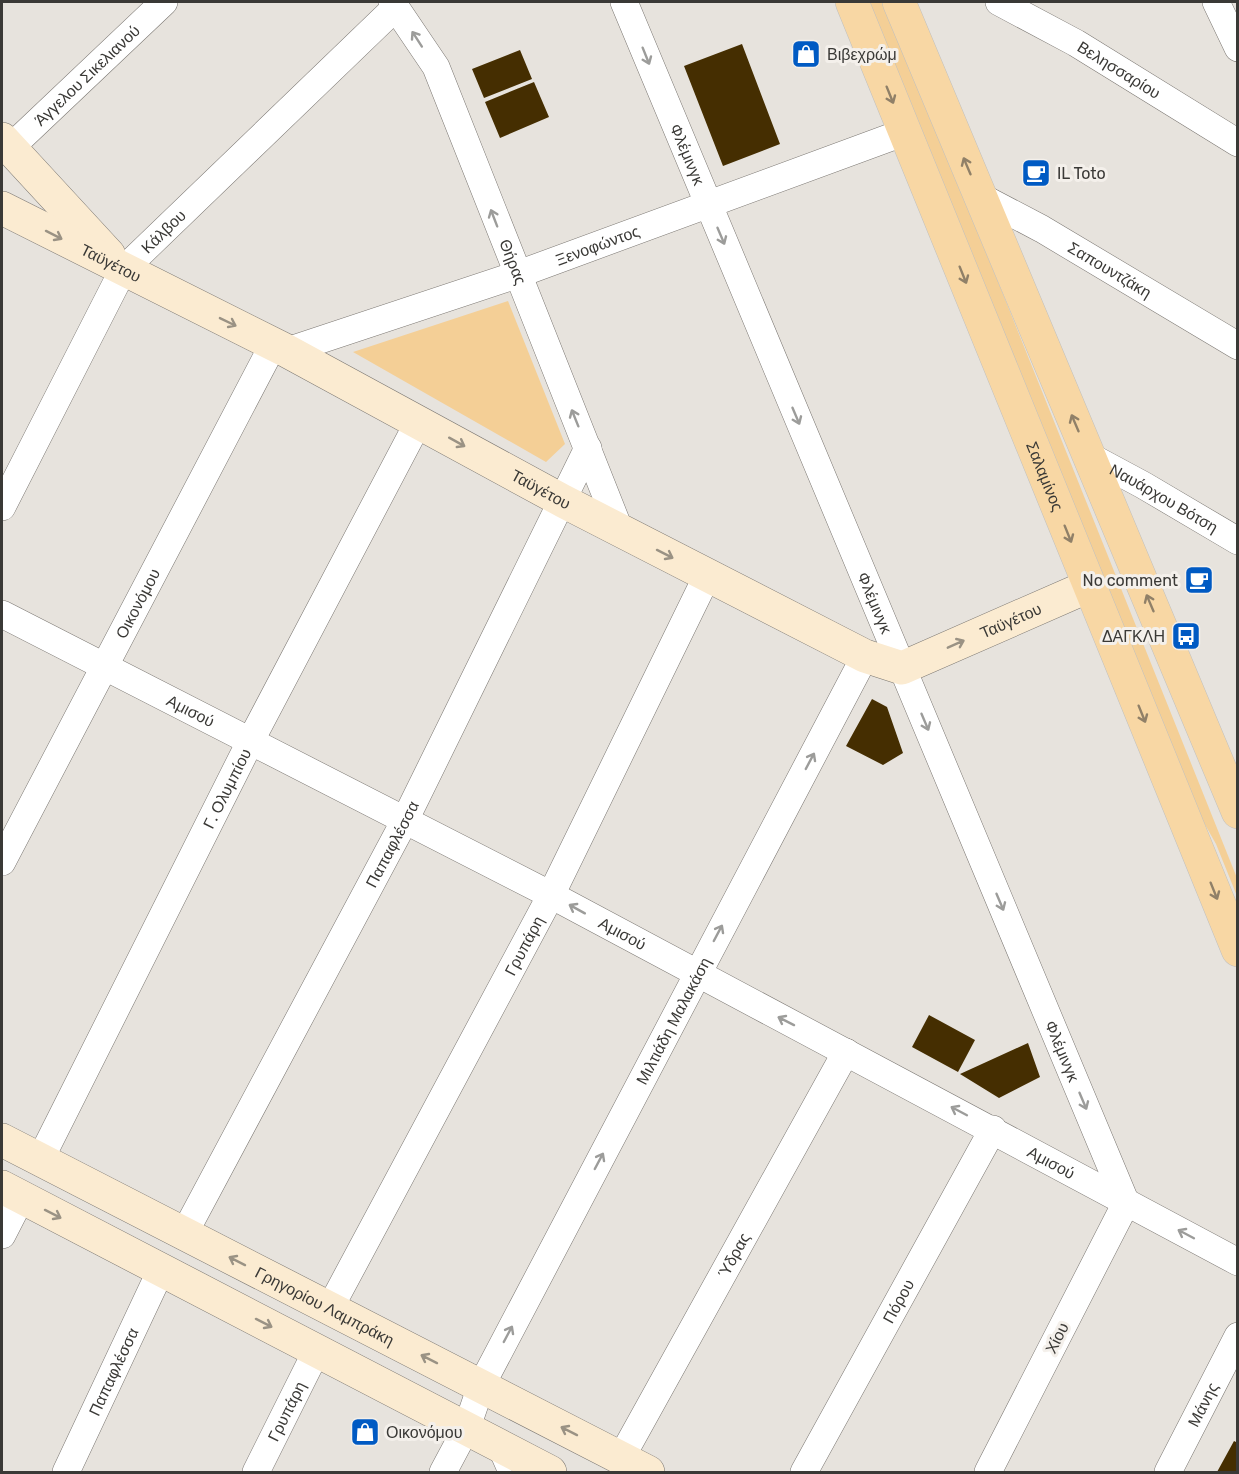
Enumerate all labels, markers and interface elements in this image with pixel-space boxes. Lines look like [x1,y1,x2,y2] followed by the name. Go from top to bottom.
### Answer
[30,21,144,129] street label: Άγγελου Σικελιανού
[411,31,423,48] one-way arrow
[1074,37,1164,102] street label: Βελησσαρίου
[790,38,822,70] shop icon: Βιβεχρώμ
[827,45,897,64] place label: Βιβεχρώμ
[641,46,652,64] one-way arrow
[885,85,896,103] one-way arrow
[666,121,709,189] street label: Φλέμινγκ
[961,157,972,175] one-way arrow
[1020,157,1052,189] cafe icon: IL Toto
[1057,164,1106,183] place label: IL Toto
[137,205,190,257] street label: Κάλβου
[488,209,499,227] one-way arrow
[553,221,642,269] street label: Ξενοφώντος
[716,226,727,245] one-way arrow
[44,230,62,241] one-way arrow
[496,236,531,288] street label: Θήρας
[1065,237,1155,302] street label: Σαπουντζάκη
[78,240,144,286] street label: Ταϋγέτου
[958,266,969,284] one-way arrow
[219,317,237,329] one-way arrow
[791,406,802,424] one-way arrow
[569,409,580,428] one-way arrow
[1069,414,1080,433] one-way arrow
[447,437,465,448] one-way arrow
[1022,439,1068,514] street label: Σαλαμίνος
[1107,460,1222,537] street label: Ναυάρχου Βότση
[508,465,574,513] street label: Ταϋγέτου
[1063,524,1074,543] one-way arrow
[656,549,674,560] one-way arrow
[1183,564,1215,596] cafe icon: No comment
[111,565,164,642] street label: Οικονόμου
[854,569,897,637] street label: Φλέμινγκ
[1083,571,1178,590] place label: No comment
[1144,594,1155,613] one-way arrow
[977,599,1044,642] street label: Ταϋγέτου
[1170,620,1202,652] bus stop icon: ΔΑΓΚΛΗ
[1102,627,1165,646] place label: ΔΑΓΚΛΗ
[946,638,964,650] one-way arrow
[164,691,218,731] street label: Αμισού
[1137,705,1148,723] one-way arrow
[920,712,931,731] one-way arrow
[199,745,255,831] street label: Γ. Ολυμπίου
[805,752,816,770] one-way arrow
[361,798,422,891] street label: Παπαφλέσσα
[1209,881,1220,900] one-way arrow
[995,892,1006,910] one-way arrow
[569,903,587,914] one-way arrow
[500,913,548,979] street label: Γρυπάρη
[596,913,650,954] street label: Αμισού
[713,924,724,942] one-way arrow
[632,954,714,1088] street label: Μιλτιάδη Μαλακάση
[778,1015,796,1026] one-way arrow
[1041,1018,1084,1085] street label: Φλέμινγκ
[1078,1091,1089,1110] one-way arrow
[951,1105,968,1117] one-way arrow
[1024,1142,1078,1183] street label: Αμισού
[593,1153,605,1171] one-way arrow
[44,1209,62,1220] one-way arrow
[1178,1228,1195,1240] one-way arrow
[713,1229,754,1281] street label: Ύδρας
[229,1255,246,1267] one-way arrow
[252,1262,397,1349] street label: Γρηγορίου Λαμπράκη
[878,1276,918,1326] street label: Πόρου
[255,1317,272,1329] one-way arrow
[1041,1319,1073,1357] street label: Χίου
[84,1324,142,1419] street label: Παπαφλέσσα
[503,1326,515,1344] one-way arrow
[421,1353,439,1365] one-way arrow
[263,1378,309,1444] street label: Γρυπάρη
[1184,1379,1222,1430] street label: Μάνης
[349,1416,381,1448] shop icon: Οικονόμου
[386,1423,462,1442] place label: Οικονόμου
[560,1425,578,1436] one-way arrow

